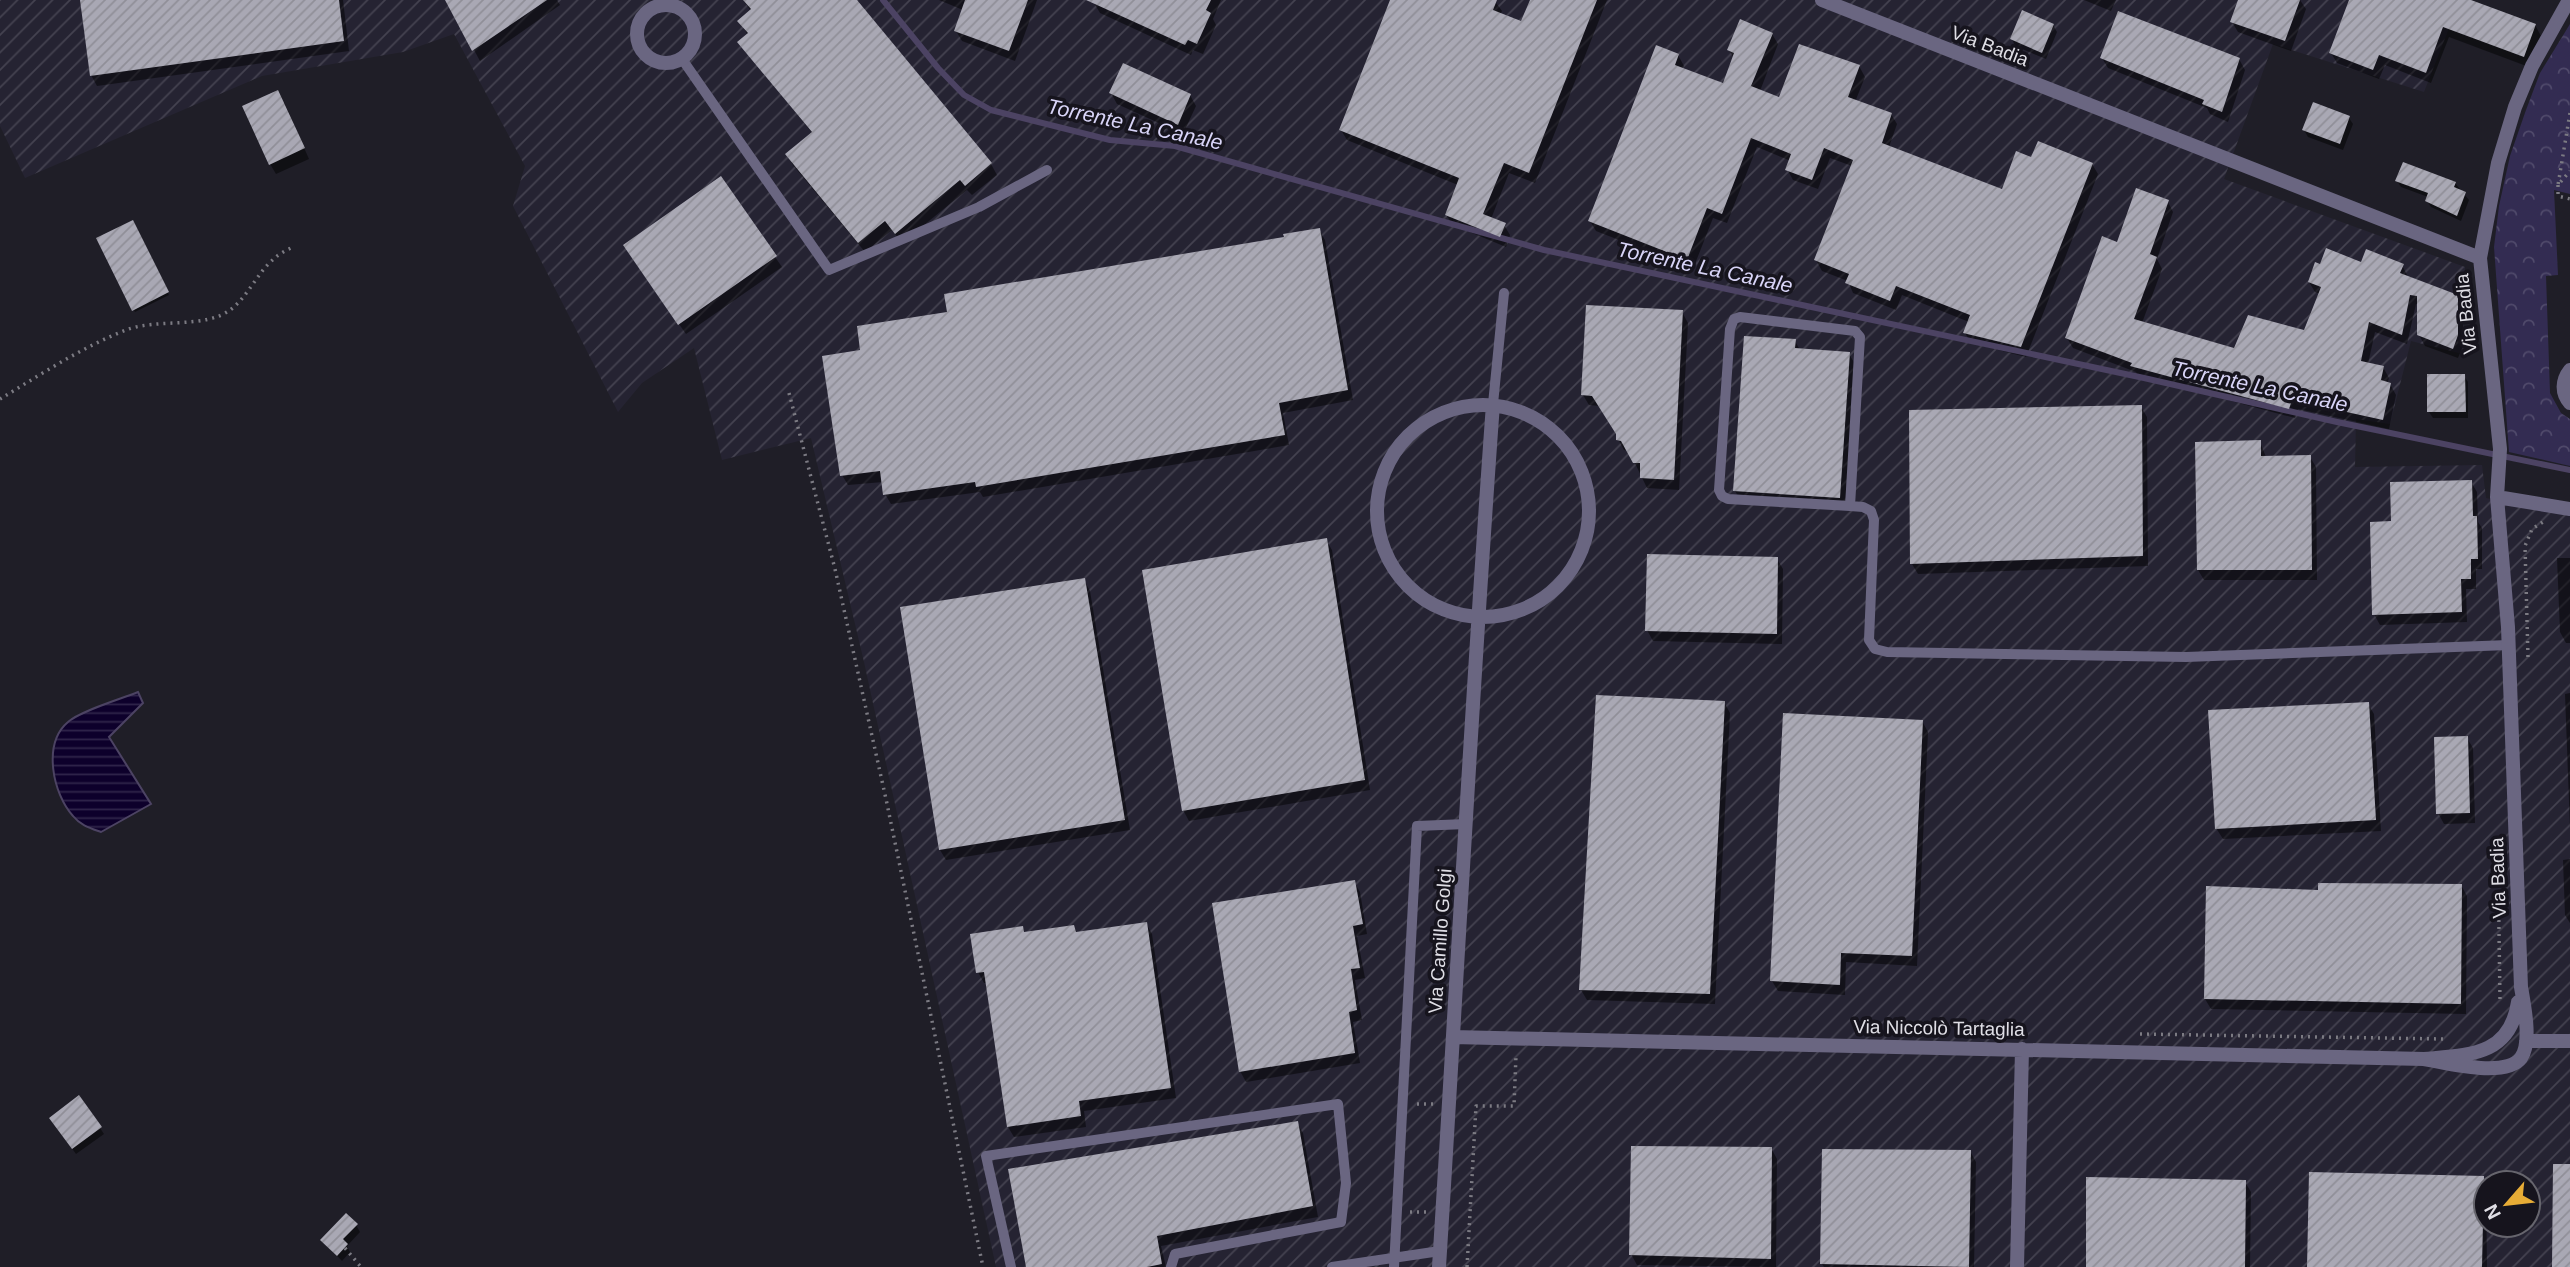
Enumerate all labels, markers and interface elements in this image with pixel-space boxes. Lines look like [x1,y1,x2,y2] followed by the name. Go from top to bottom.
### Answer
[1948,22,2032,70] street label: Via Badia
[1045,94,1225,154] water label: Torrente La Canale
[1615,237,1795,297] water label: Torrente La Canale
[2451,272,2481,355] street label: Via Badia
[2170,356,2350,416] water label: Torrente La Canale
[2486,837,2510,919] street label: Via Badia
[1424,868,1456,1014] street label: Via Camillo Golgi
[1853,1016,2025,1040] street label: Via Niccolò Tartaglia
[2472,1169,2542,1239] north arrow
[2480,1201,2505,1223] text: N

